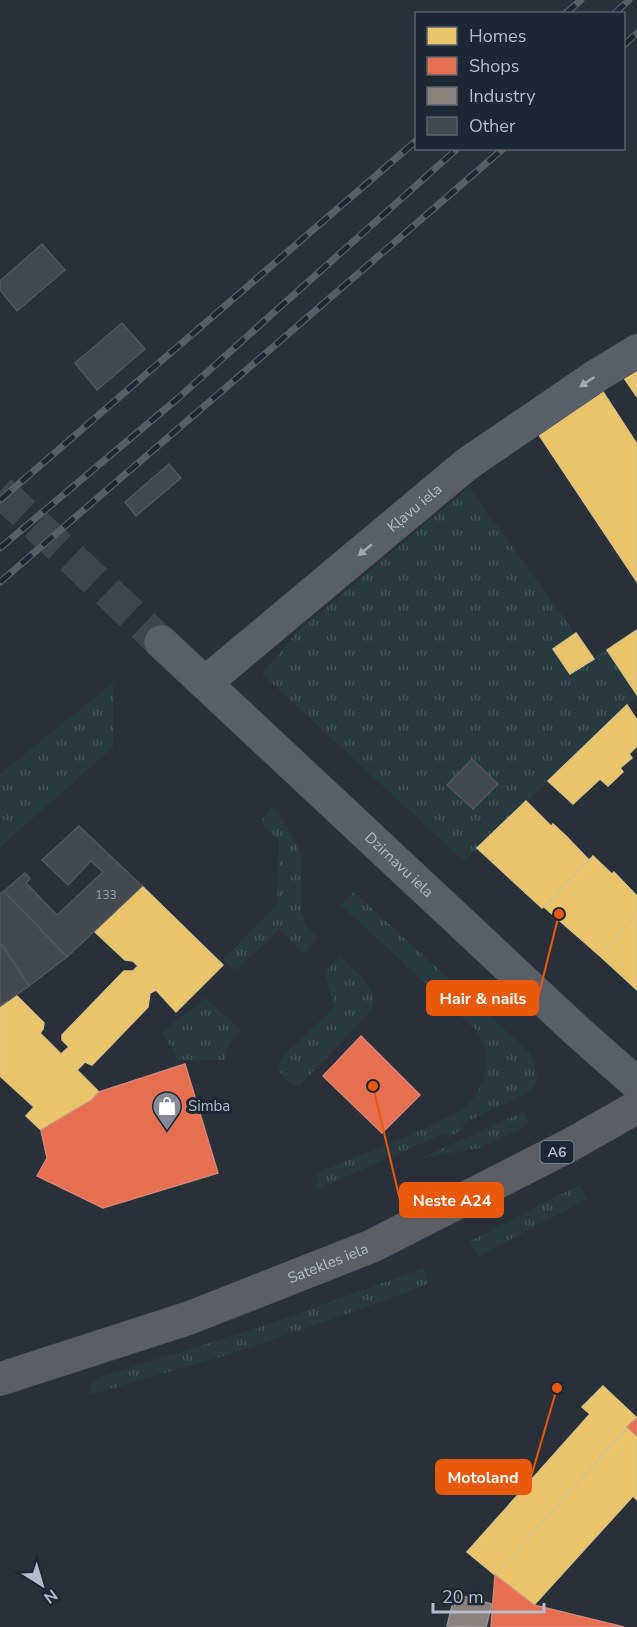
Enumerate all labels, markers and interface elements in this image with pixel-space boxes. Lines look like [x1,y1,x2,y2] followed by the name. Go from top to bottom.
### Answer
[415,12,625,150] legend
[469,24,526,48] text: Homes
[469,54,519,78] text: Shops
[469,84,536,108] text: Industry
[469,114,516,138] text: Other
[579,376,595,387] one-way arrow
[383,479,446,537] street label: Kļavu iela
[358,543,373,556] one-way arrow
[360,828,438,902] street label: Dzirnavu iela
[95,887,117,903] house number: 133
[427,981,538,1015] callout: Hair & nails
[440,988,527,1010] text: Hair & nails
[151,1090,183,1132] shop icon: Simba
[188,1096,230,1116] place label: Simba
[540,1141,574,1163] road number: A6
[400,1183,503,1217] callout: Neste A24
[413,1190,492,1212] text: Neste A24
[285,1238,371,1288] street label: Satekles iela
[436,1460,531,1494] callout: Motoland
[447,1467,519,1489] text: Motoland
[12,1555,72,1615] north arrow
[433,1576,544,1614] scale bar
[39,1584,62,1609] text: N
[442,1585,484,1609] text: 20 m

